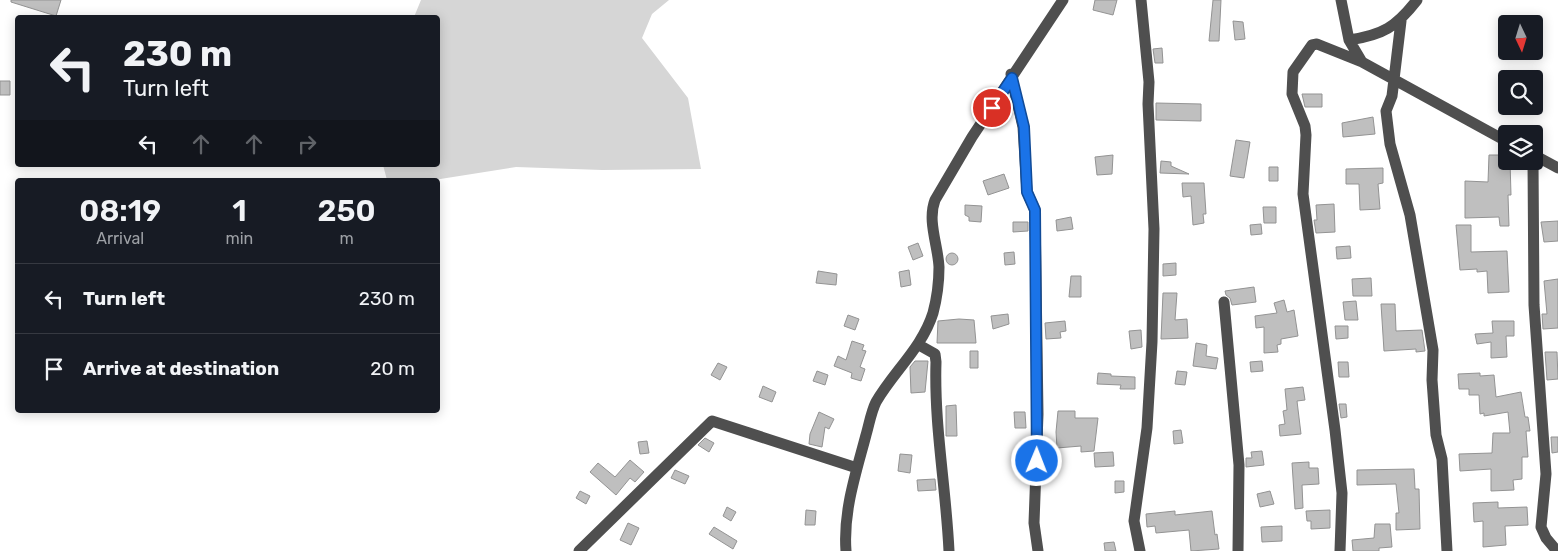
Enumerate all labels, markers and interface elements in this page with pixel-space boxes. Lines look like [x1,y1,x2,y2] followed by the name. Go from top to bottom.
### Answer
[1498,15,1542,60] north arrow
[1498,15,1543,170] map controls
[123,33,232,75] text: 230 m
[40,35,105,100] icon: left
[1498,70,1543,115] button: search
[123,75,209,102] text: Turn left
[971,87,1013,129] pin
[978,94,1006,122] icon: arrive
[1498,125,1543,170] button: layers
[134,130,162,158] icon: left
[187,130,215,158] icon: ahead
[240,130,268,158] icon: ahead
[293,130,321,158] icon: right
[79,193,161,229] text: 08:19
[232,193,247,229] text: 1
[318,193,376,229] text: 250
[96,229,144,248] text: Arrival
[225,229,253,248] text: min
[339,229,354,248] text: m
[40,285,68,313] icon: left
[83,287,165,310] text: Turn left
[359,287,415,310] text: 230 m
[40,355,68,383] icon: arrive
[83,357,279,380] text: Arrive at destination
[370,357,415,380] text: 20 m
[1010,434,1062,486] position arrow

